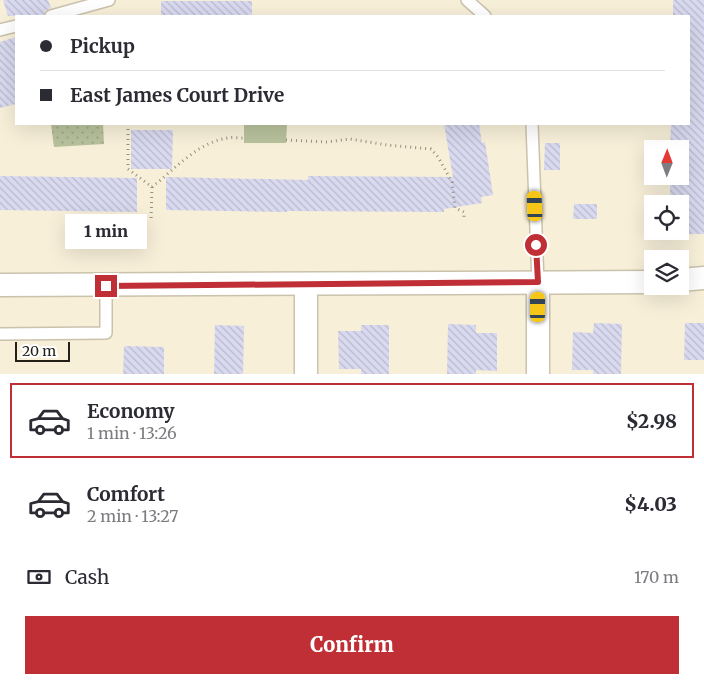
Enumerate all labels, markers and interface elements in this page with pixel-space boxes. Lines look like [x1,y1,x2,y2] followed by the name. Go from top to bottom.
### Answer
[70,34,135,58] text: Pickup
[70,83,284,107] text: East James Court Drive
[644,140,689,185] north arrow
[644,140,689,295] map controls
[526,191,543,221] car
[644,195,689,240] button: locate
[65,214,147,248] callout: 1 min
[84,221,128,241] text: 1 min
[525,234,547,256] route start
[644,250,689,295] button: layers
[95,275,117,297] route end
[530,292,545,322] car
[15,339,70,362] scale bar
[22,342,56,360] text: 20 m
[27,398,72,443] icon: car
[87,399,175,423] text: Economy
[626,409,677,433] text: $2.98
[87,423,177,443] text: 1 min · 13:26
[27,481,72,526] icon: car
[87,482,165,506] text: Comfort
[624,492,677,516] text: $4.03
[87,506,178,526] text: 2 min · 13:27
[25,563,53,591] icon: cash
[65,565,109,589] text: Cash
[634,567,679,587] text: 170 m
[25,616,679,674] button: Confirm

